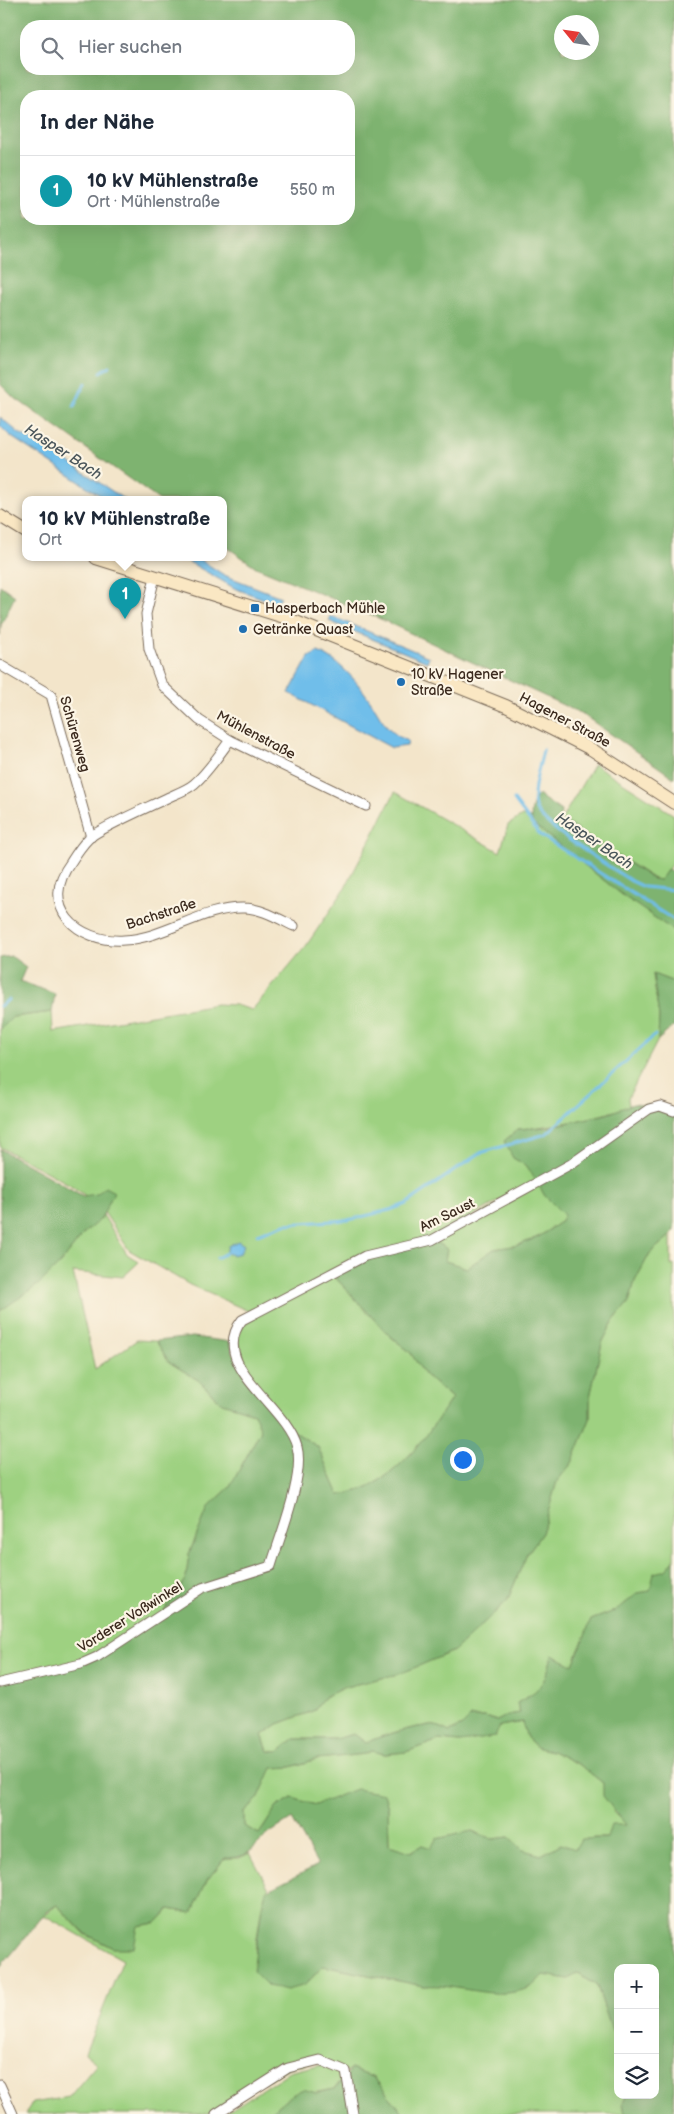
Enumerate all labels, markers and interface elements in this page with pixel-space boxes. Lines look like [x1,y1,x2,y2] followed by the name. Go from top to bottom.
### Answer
[554,15,599,60] north arrow
[20,20,355,75] search box
[38,34,66,62] icon: search
[78,36,182,59] text: Hier suchen
[40,110,154,135] text: In der Nähe
[87,170,258,193] text: 10 kV Mühlenstraße
[53,181,59,200] text: 1
[290,181,335,200] text: 550 m
[87,193,220,212] text: Ort · Mühlenstraße
[21,420,105,484] water label: Hasper Bach
[22,496,227,561] popup
[39,508,210,531] text: 10 kV Mühlenstraße
[39,531,62,550] text: Ort
[109,578,141,619] pin: 1
[265,600,385,617] place label: Hasperbach Mühle
[249,602,261,614] marker: Hasperbach Mühle
[253,621,354,638] place label: Getränke Quast
[237,623,249,635] marker: Getränke Quast
[411,666,504,699] place label: 10 kV Hagener Straße
[395,676,407,688] marker: 10 kV Hagener Straße
[516,689,614,751] street label: Hagener Straße
[56,694,94,774] street label: Schürenweg
[214,707,298,763] street label: Mühlenstraße
[552,808,636,874] water label: Hasper Bach
[124,895,198,933] street label: Bachstraße
[417,1194,478,1236] street label: Am Saust
[450,1447,476,1473] your location
[75,1578,185,1656] street label: Vorderer Voßwinkel
[614,1964,659,2099] map controls
[614,1964,659,2009] button: +
[614,2009,659,2054] button: −
[614,2054,659,2099] button: layers

